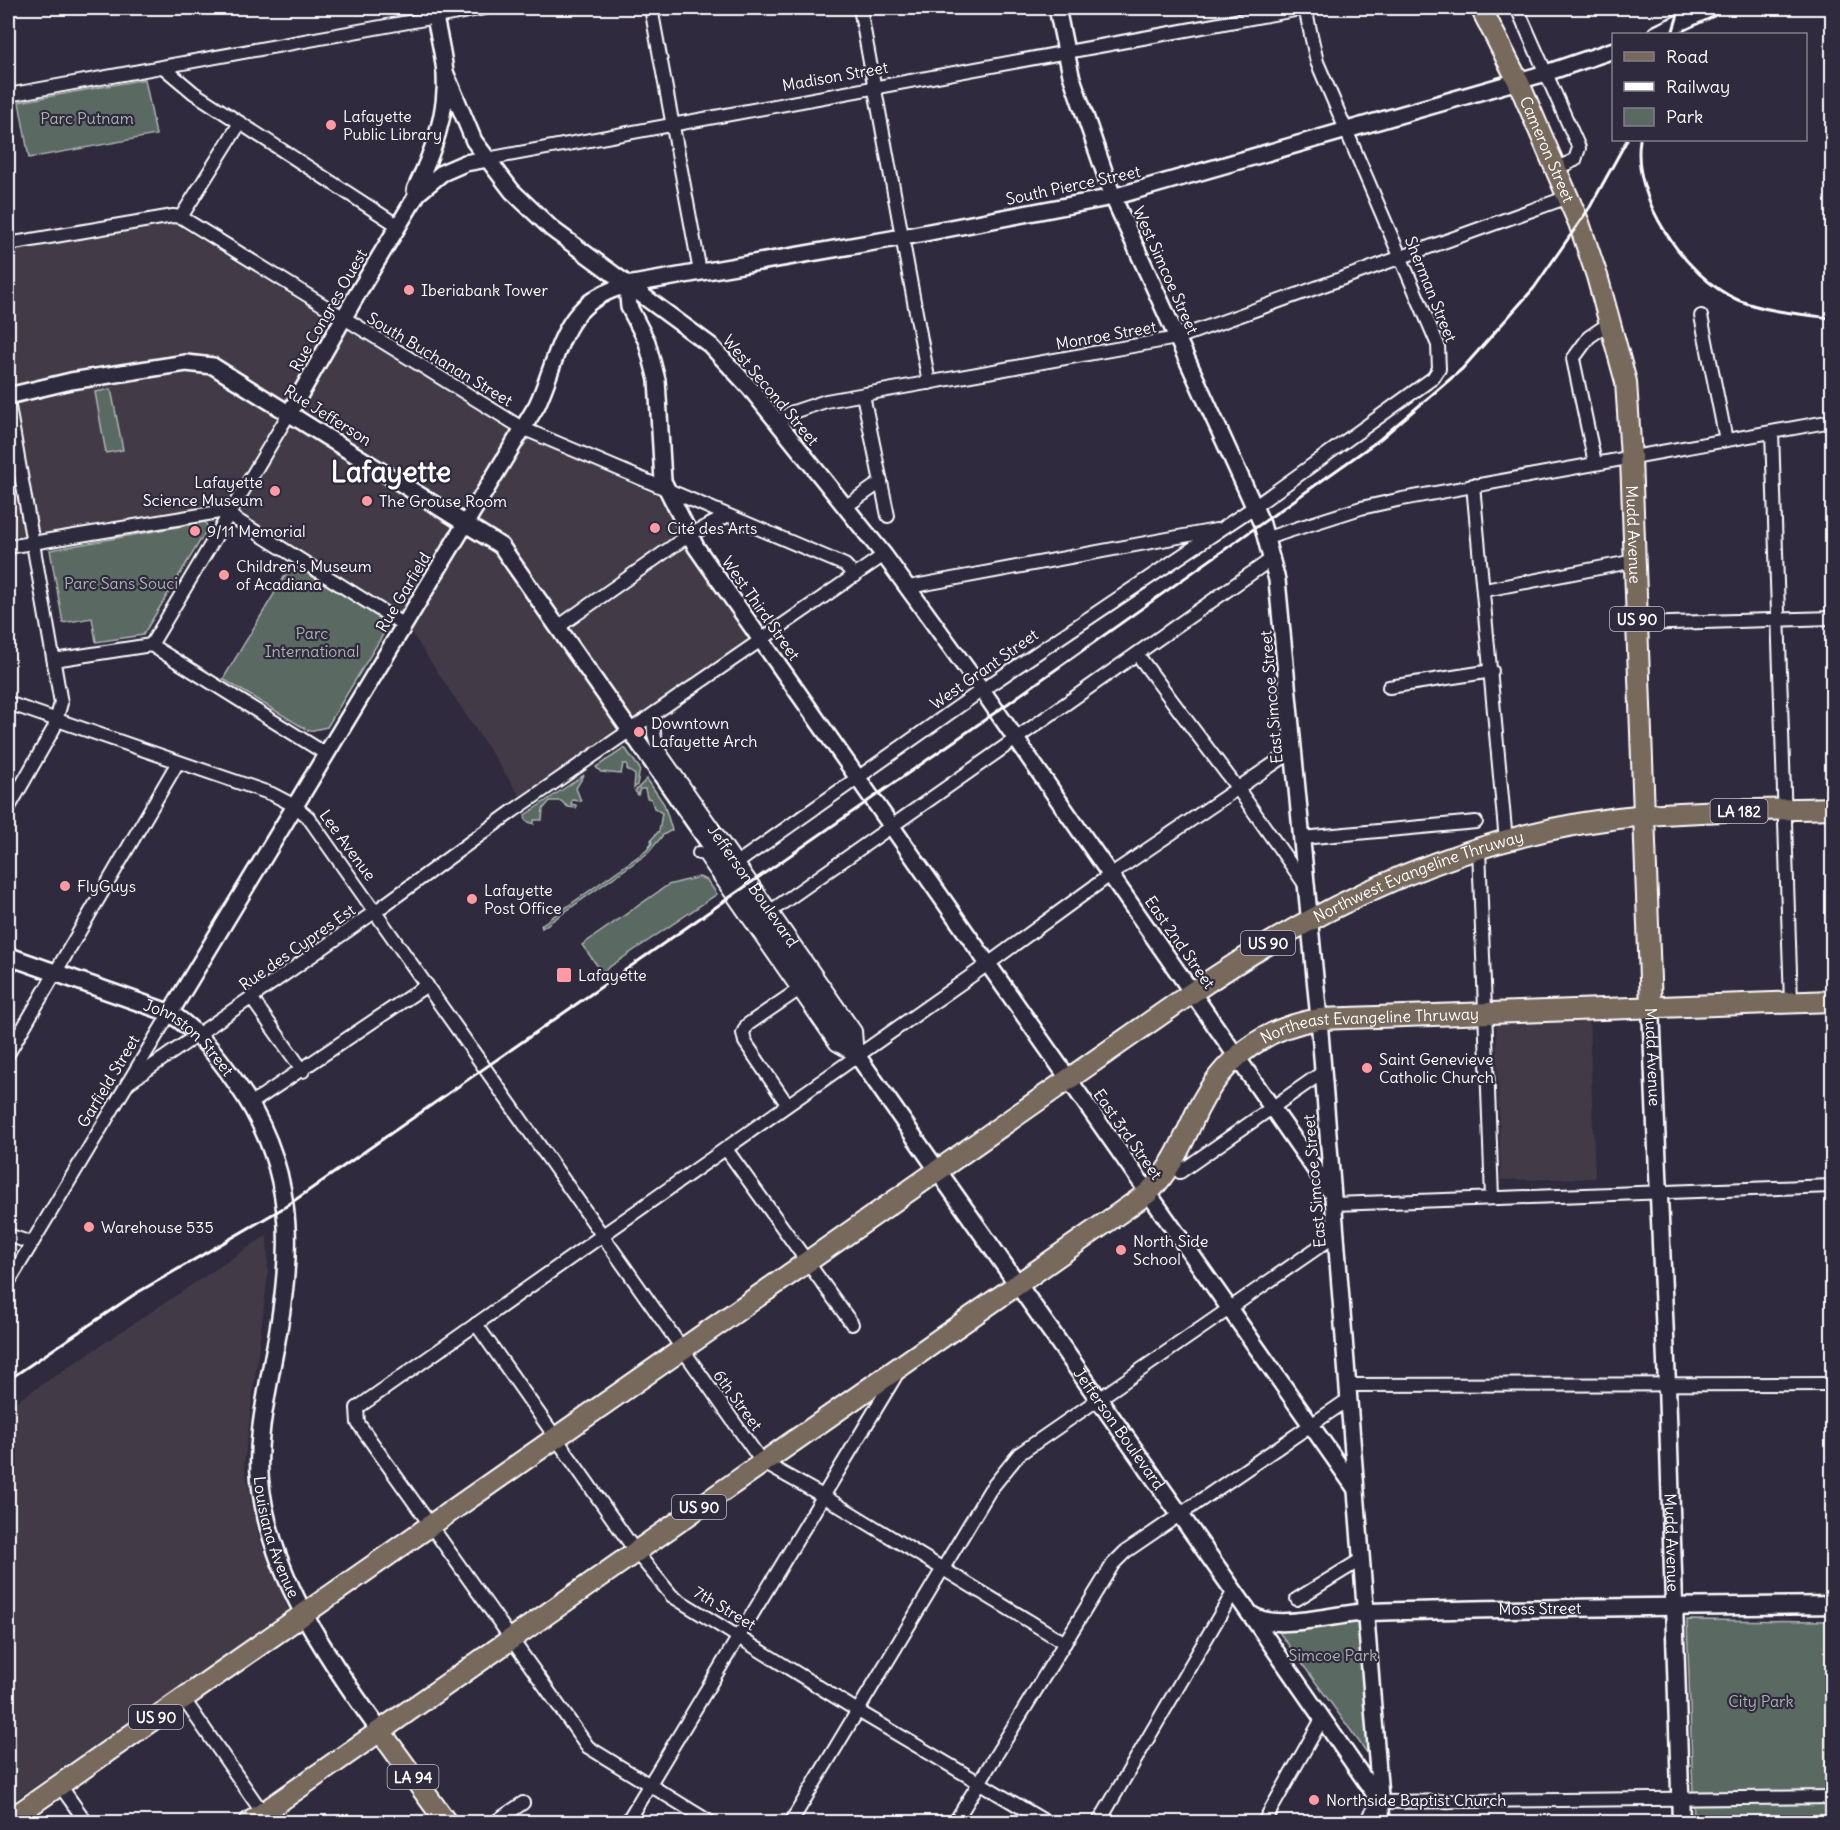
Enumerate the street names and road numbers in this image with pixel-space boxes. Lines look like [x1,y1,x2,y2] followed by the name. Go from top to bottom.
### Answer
[781,57,890,95] street label: Madison Street
[1516,93,1579,206] street label: Cameron Street
[1004,161,1143,209] street label: South Pierce Street
[1129,203,1203,338] street label: West Simcoe Street
[1401,233,1462,345] street label: Sherman Street
[285,245,371,375] street label: Rue Congres Ouest
[364,308,517,411] street label: South Buchanan Street
[1054,316,1158,354] street label: Monroe Street
[719,330,824,450] street label: West Second Street
[281,380,375,450] street label: Rue Jefferson
[1622,485,1646,584] street label: Mudd Avenue
[371,549,435,635] street label: Rue Garfield
[718,552,805,664] street label: West Third Street
[1610,607,1664,631] road number: US 90
[926,624,1042,714] street label: West Grant Street
[1255,629,1287,764] street label: East Simcoe Street
[1710,799,1768,823] road number: LA 182
[316,806,380,884] street label: Lee Avenue
[703,820,803,951] street label: Jefferson Boulevard
[1310,826,1526,927] street label: Northwest Evangeline Thruway
[1141,892,1220,993] street label: East 2nd Street
[235,899,359,995] street label: Rue des Cypres Est
[1241,931,1295,955] road number: US 90
[141,995,238,1080] street label: Johnston Street
[1257,1003,1479,1048] street label: Northeast Evangeline Thruway
[1641,1007,1665,1107] street label: Mudd Avenue
[73,1031,144,1131] street label: Garfield Street
[1089,1085,1167,1184] street label: East 3rd Street
[1298,1113,1330,1248] street label: East Simcoe Street
[1069,1363,1169,1494] street label: Jefferson Boulevard
[709,1366,767,1435] street label: 6th Street
[250,1475,304,1601] street label: Louisiana Avenue
[1660,1493,1684,1592] street label: Mudd Avenue
[672,1495,726,1519] road number: US 90
[690,1582,760,1635] street label: 7th Street
[1498,1598,1582,1619] street label: Moss Street
[129,1705,183,1729] road number: US 90
[388,1765,438,1789] road number: LA 94

